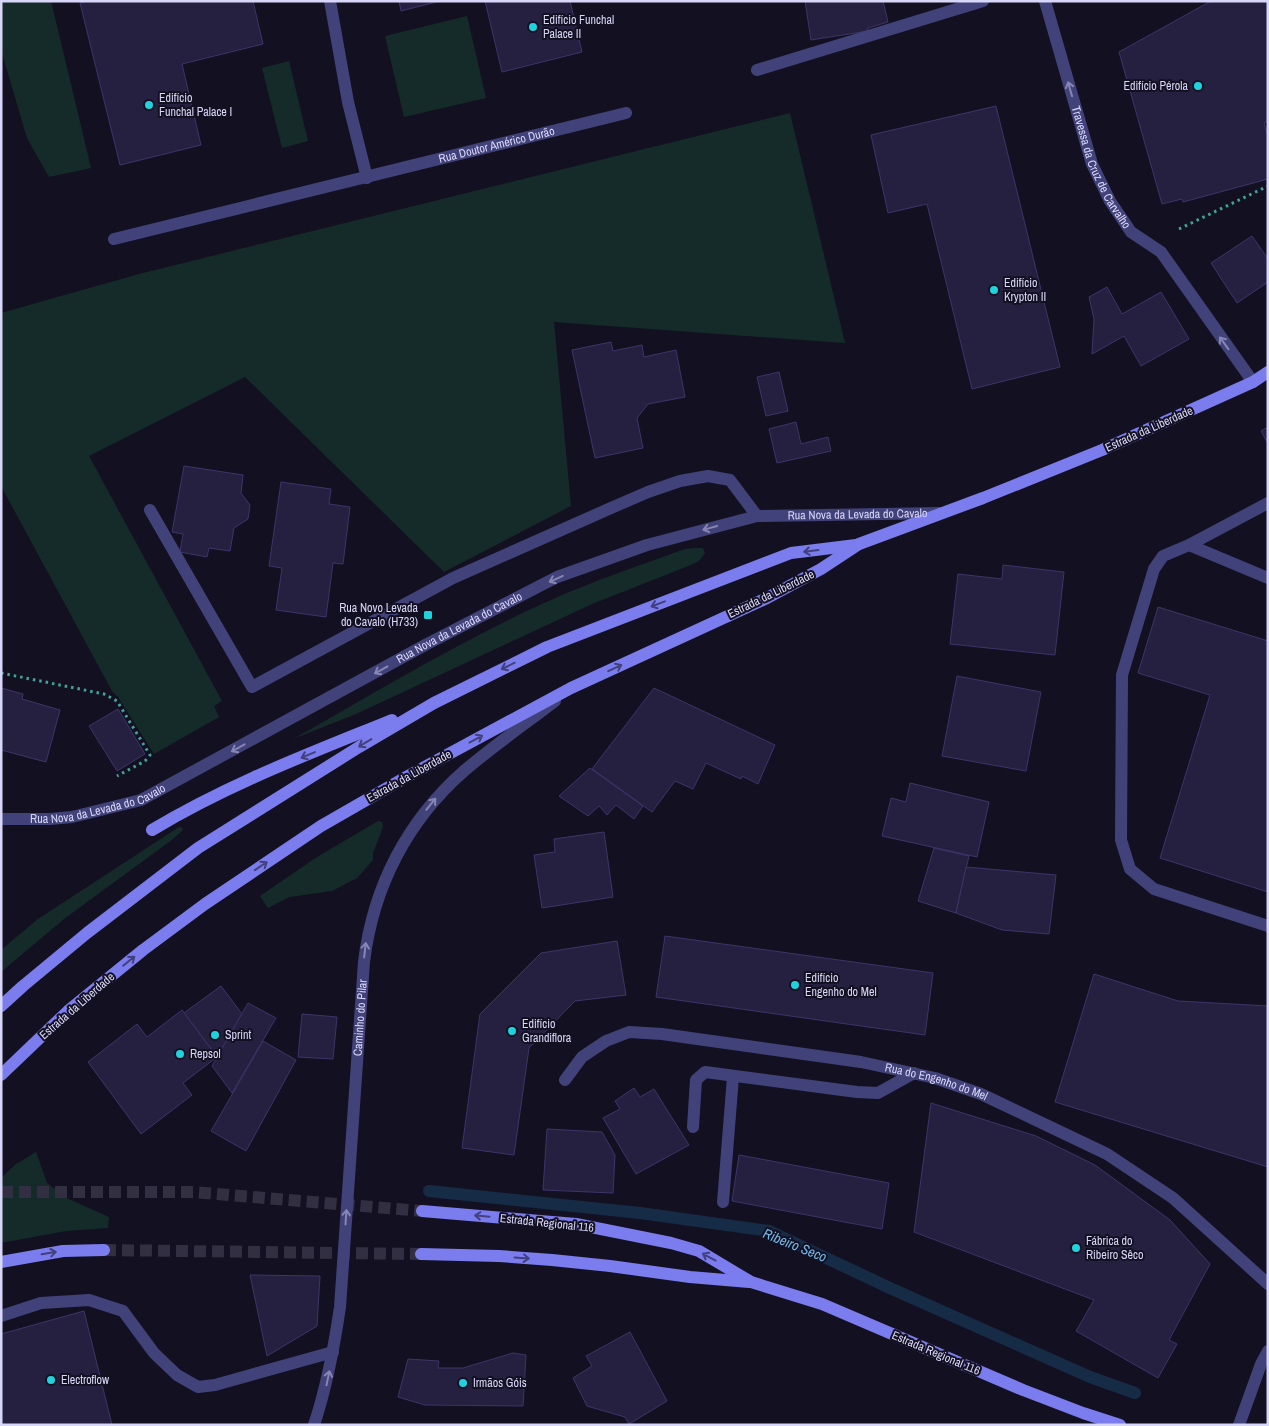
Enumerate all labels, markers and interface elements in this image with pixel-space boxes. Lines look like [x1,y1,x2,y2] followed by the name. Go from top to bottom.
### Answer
[543,12,614,42] place label: Edifício Funchal Palace II
[527,21,539,33] marker: Edifício Funchal Palace II
[1123,78,1189,94] place label: Edifício Pérola
[1192,80,1204,92] marker: Edifício Pérola
[1065,82,1075,98] one-way arrow
[159,90,232,120] place label: Edifício Funchal Palace I
[143,99,155,111] marker: Edifício Funchal Palace I
[1068,104,1135,232] street label: Travessa da Cruz de Carvalho
[437,123,556,167] street label: Rua Doutor Américo Durão
[1004,275,1046,305] place label: Edifício Krypton II
[988,284,1000,296] marker: Edifício Krypton II
[1219,336,1229,350] one-way arrow
[1103,402,1195,456] street label: Estrada da Liberdade
[788,505,928,523] street label: Rua Nova da Levada do Cavalo
[702,524,718,533] one-way arrow
[803,546,819,556] one-way arrow
[725,566,817,622] street label: Estrada da Liberdade
[549,574,564,584] one-way arrow
[393,588,525,667] street label: Rua Nova da Levada do Cavalo
[339,600,419,630] place label: Rua Novo Levada do Cavalo (H733)
[651,600,666,610] one-way arrow
[422,609,434,621] marker: Rua Novo Levada do Cavalo (H733)
[500,661,515,671] one-way arrow
[607,663,622,672] one-way arrow
[374,665,388,675] one-way arrow
[469,734,484,744] one-way arrow
[358,739,372,749] one-way arrow
[231,744,246,753] one-way arrow
[364,746,454,806] street label: Estrada da Liberdade
[301,750,316,760] one-way arrow
[30,780,168,827] street label: Rua Nova da Levada do Cavalo
[426,798,437,811] one-way arrow
[254,861,268,871] one-way arrow
[360,942,370,958] one-way arrow
[123,956,136,967] one-way arrow
[36,969,118,1043] street label: Estrada da Liberdade
[805,970,877,1000] place label: Edifício Engenho do Mel
[349,978,371,1057] street label: Caminho do Pilar
[789,979,801,991] marker: Edifício Engenho do Mel
[522,1016,572,1046] place label: Edifício Grandiflora
[506,1025,518,1037] marker: Edifício Grandiflora
[225,1027,252,1043] place label: Sprint
[209,1029,221,1041] marker: Sprint
[190,1046,221,1062] place label: Repsol
[174,1048,186,1060] marker: Repsol
[883,1059,990,1104] street label: Rua do Engenho do Mel
[341,1209,351,1225] one-way arrow
[499,1210,595,1236] street label: Estrada Regional 116
[474,1211,490,1221] one-way arrow
[761,1224,829,1266] water label: Ribeiro Seco
[1086,1233,1143,1263] place label: Fábrica do Ribeiro Sêco
[1070,1242,1082,1254] marker: Fábrica do Ribeiro Sêco
[41,1248,57,1258] one-way arrow
[702,1252,717,1262] one-way arrow
[514,1253,530,1262] one-way arrow
[889,1327,983,1379] street label: Estrada Regional 116
[324,1371,333,1387] one-way arrow
[61,1372,110,1388] place label: Electroflow
[45,1374,57,1386] marker: Electroflow
[473,1375,527,1391] place label: Irmãos Góis
[457,1377,469,1389] marker: Irmãos Góis

